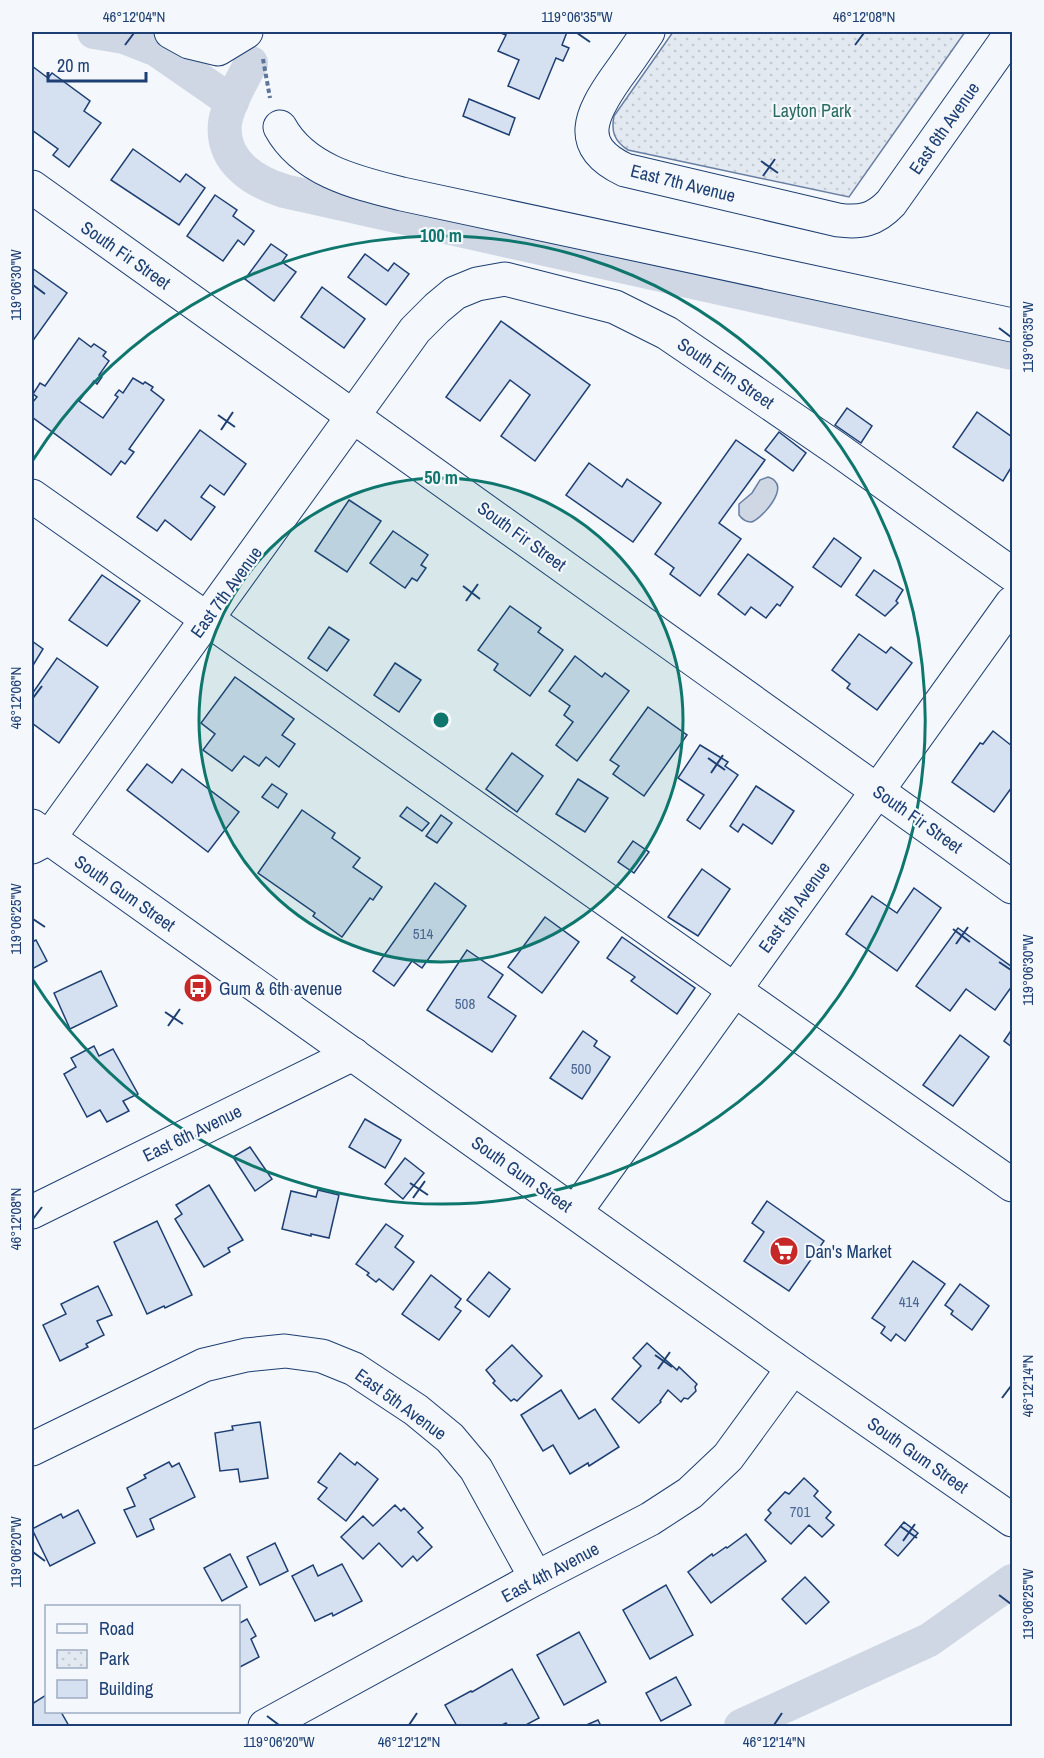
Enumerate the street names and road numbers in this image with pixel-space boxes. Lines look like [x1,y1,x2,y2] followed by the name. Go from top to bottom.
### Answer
[903,77,985,179] street label: East 6th Avenue
[628,158,738,208] street label: East 7th Avenue
[76,215,176,295] street label: South Fir Street
[673,331,779,415] street label: South Elm Street
[473,495,571,577] street label: South Fir Street
[184,541,268,643] street label: East 7th Avenue
[868,779,968,859] street label: South Fir Street
[69,849,181,937] street label: South Gum Street
[752,856,836,958] street label: East 5th Avenue
[138,1098,246,1168] street label: East 6th Avenue
[466,1130,578,1218] street label: South Gum Street
[350,1362,452,1446] street label: East 5th Avenue
[862,1411,974,1499] street label: South Gum Street
[497,1536,603,1608] street label: East 4th Avenue

